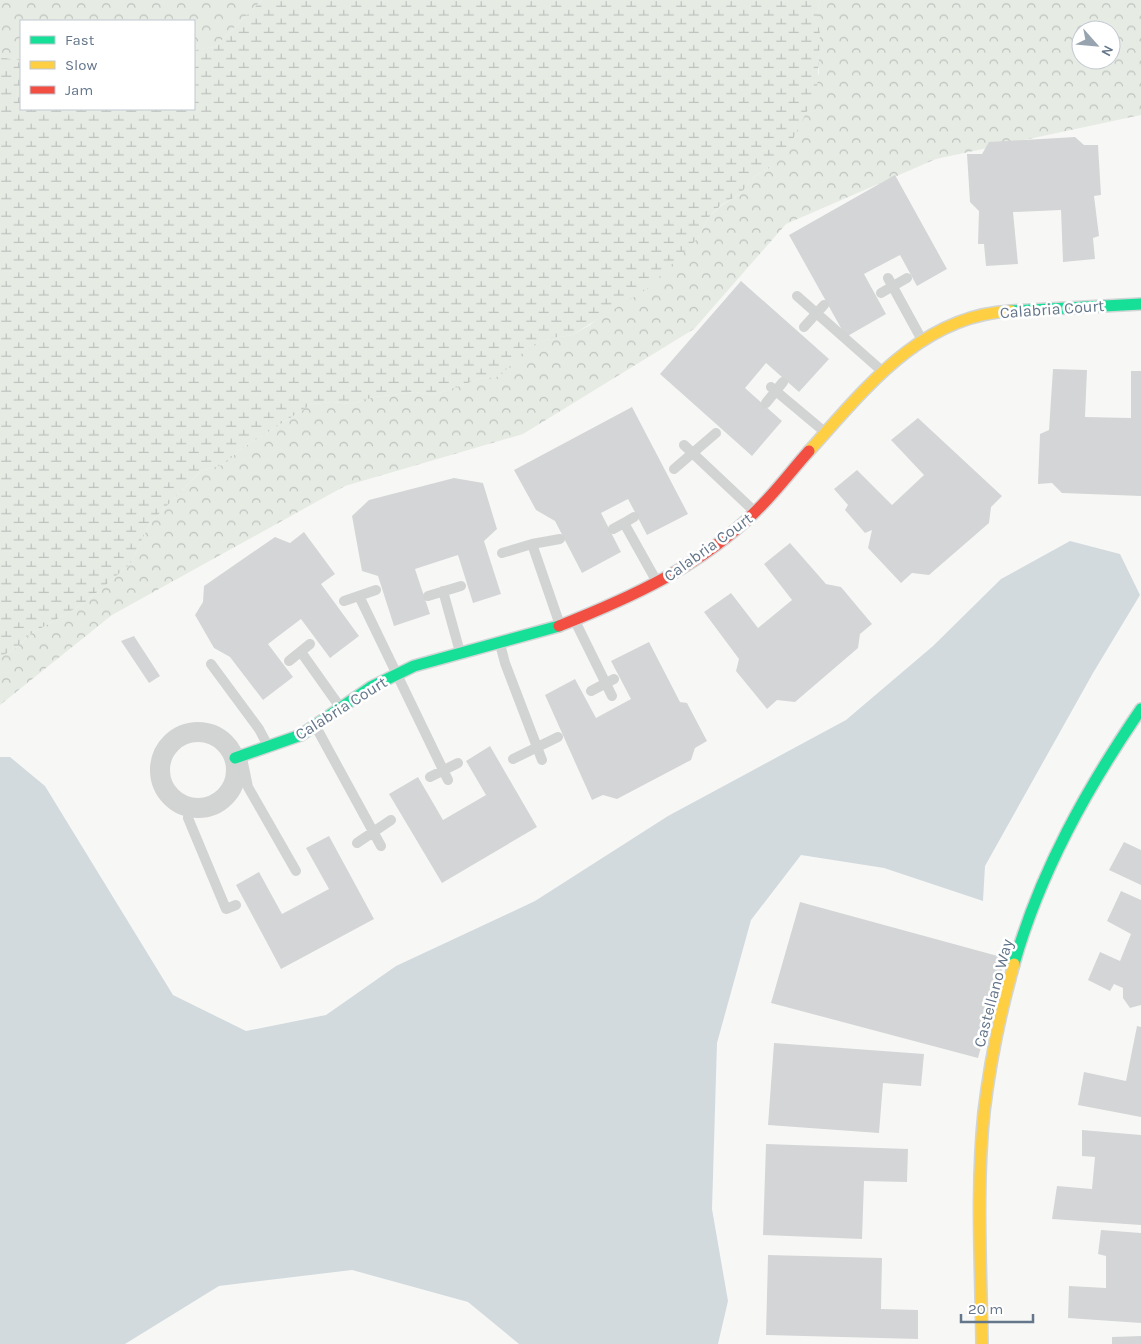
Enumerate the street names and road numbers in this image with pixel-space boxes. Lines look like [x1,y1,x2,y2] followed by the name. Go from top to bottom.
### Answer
[999,296,1105,322] street label: Calabria Court
[660,509,756,585] street label: Calabria Court
[292,672,390,744] street label: Calabria Court
[969,936,1017,1049] street label: Castellano Way

